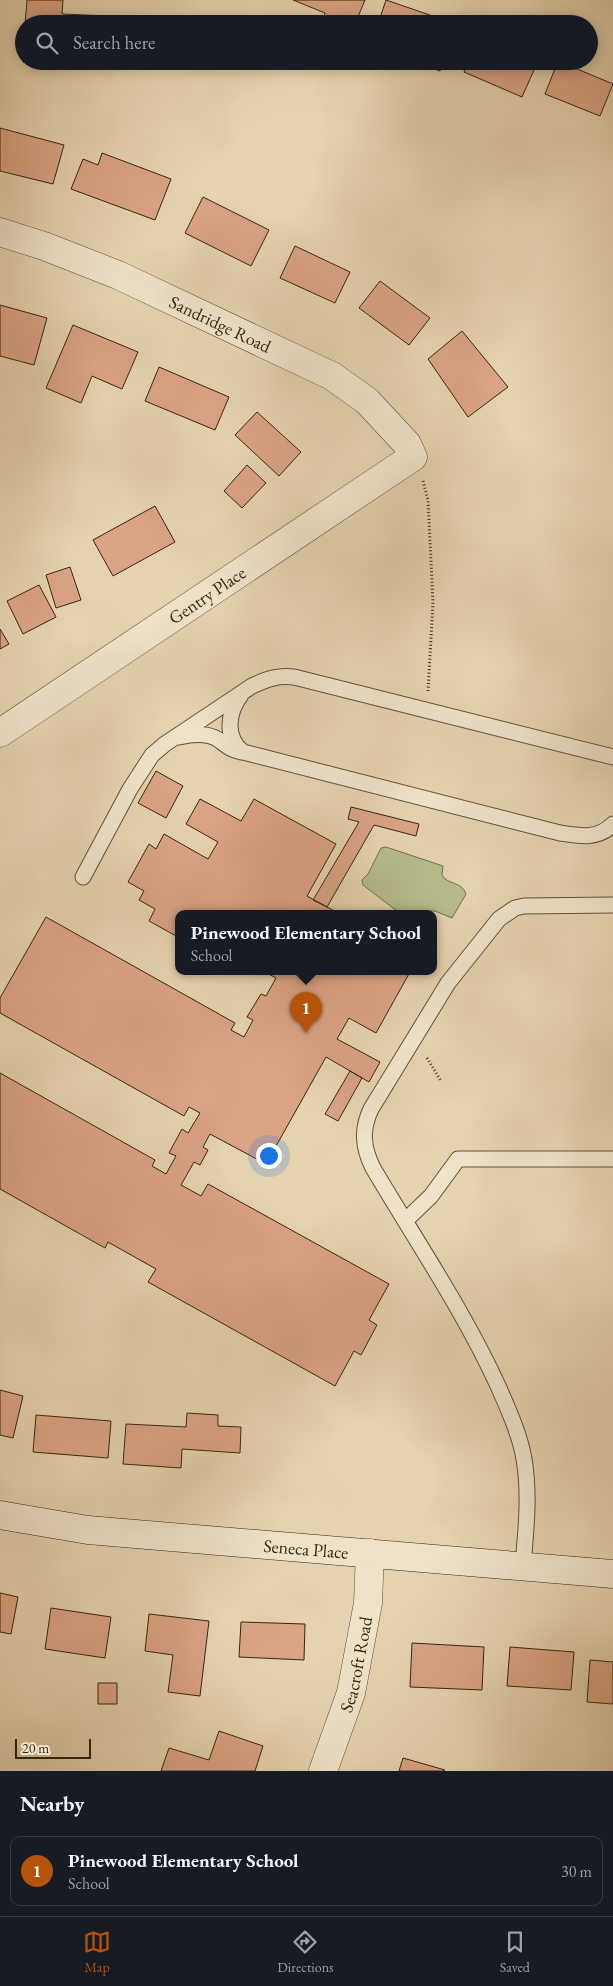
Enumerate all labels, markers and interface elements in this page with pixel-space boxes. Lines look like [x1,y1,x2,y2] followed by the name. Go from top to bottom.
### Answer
[15,15,598,70] search box
[33,29,61,57] icon: search
[73,30,155,55] text: Search here
[166,290,276,358] street label: Sandridge Road
[164,561,250,629] street label: Gentry Place
[175,910,437,975] popup
[191,920,421,945] text: Pinewood Elementary School
[191,945,232,966] text: School
[290,992,322,1033] pin: 1
[256,1143,282,1169] your location
[263,1533,349,1563] street label: Seneca Place
[334,1614,377,1715] street label: Seacroft Road
[15,1736,91,1759] scale bar
[22,1739,49,1757] text: 20 m
[20,1790,84,1817] text: Nearby
[68,1848,298,1873] text: Pinewood Elementary School
[33,1861,41,1882] text: 1
[561,1861,592,1882] text: 30 m
[68,1873,110,1894] text: School
[83,1928,111,1976] tab: Map
[277,1928,334,1976] tab: Directions
[500,1928,530,1976] tab: Saved

